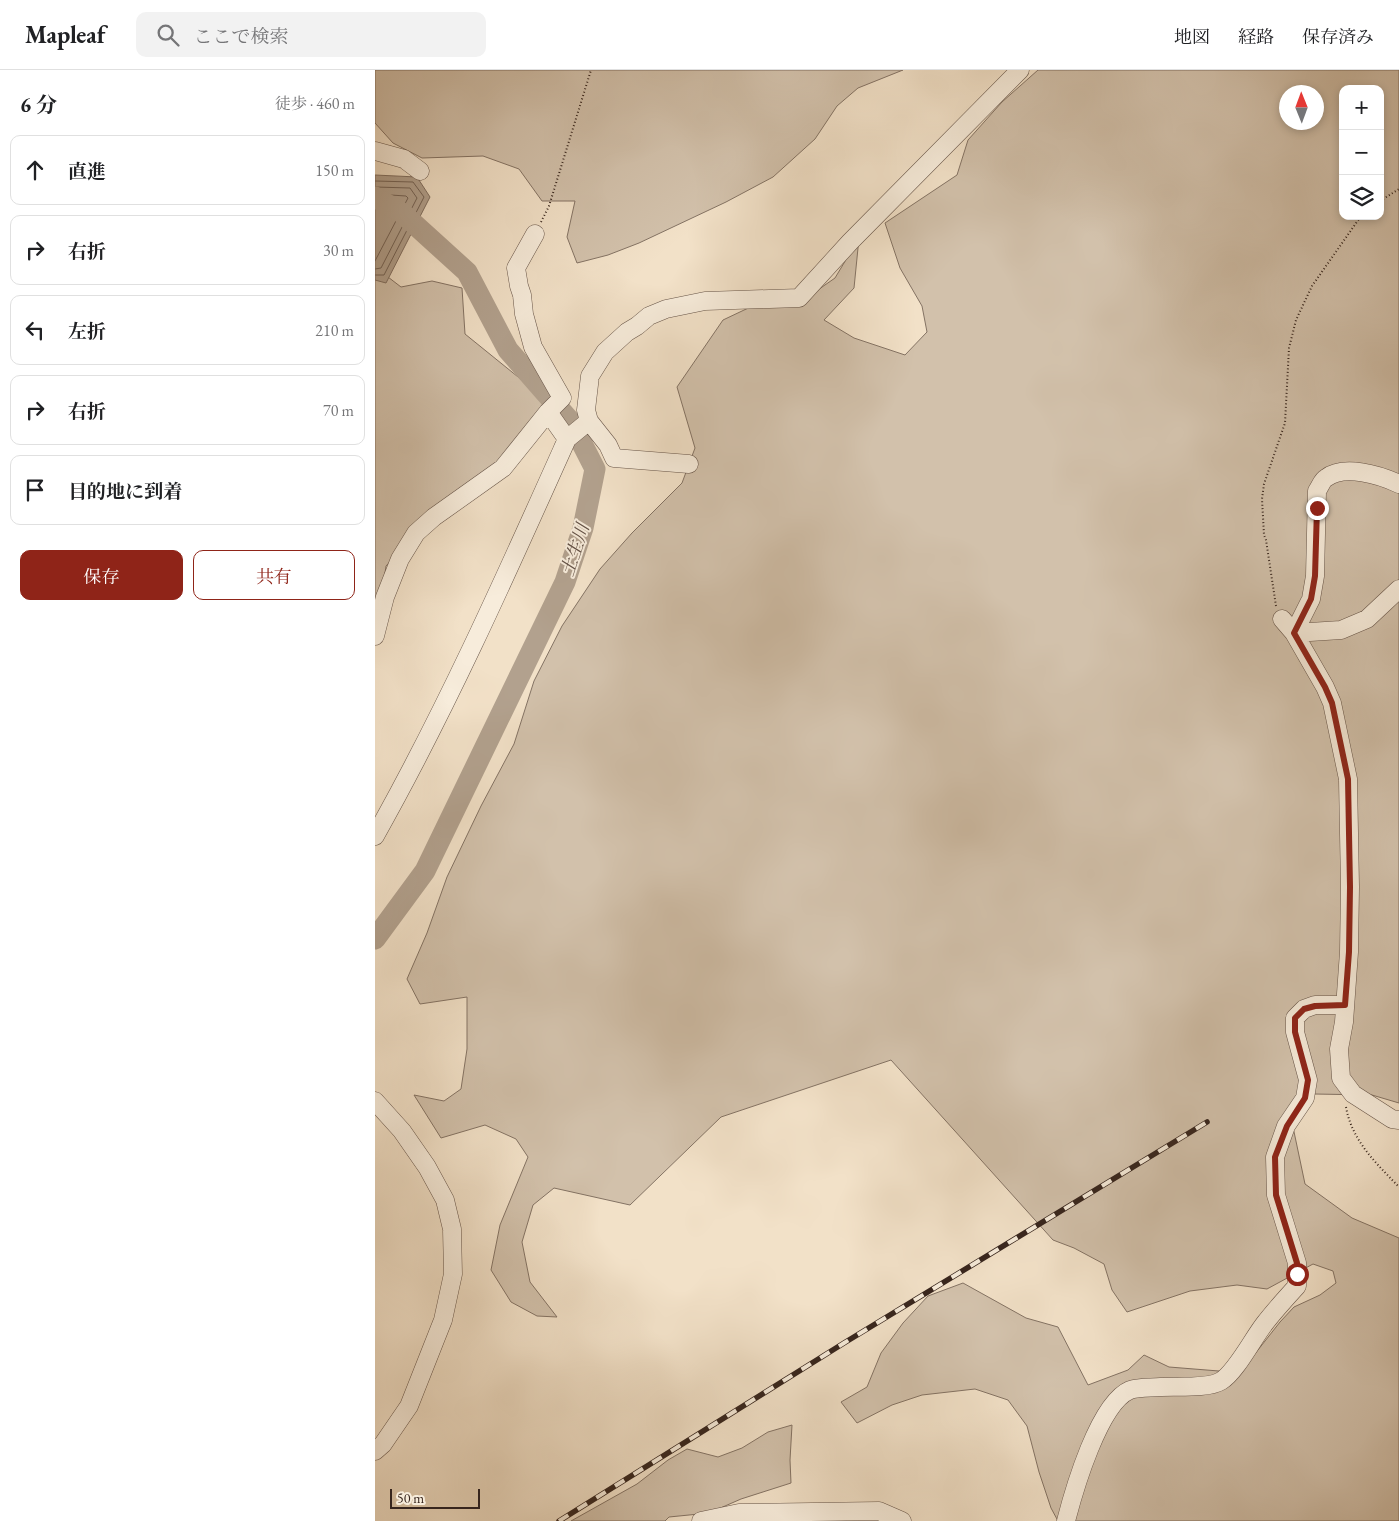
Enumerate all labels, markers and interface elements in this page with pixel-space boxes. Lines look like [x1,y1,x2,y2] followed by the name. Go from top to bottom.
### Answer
[136,12,486,57] search box
[25,19,106,50] text: Mapleaf
[154,21,182,49] icon: search
[194,24,289,49] text: ここで検索
[1174,25,1210,48] text: 地図
[1238,25,1274,48] text: 経路
[1302,25,1374,48] text: 保存済み
[1279,85,1324,130] north arrow
[1339,85,1384,220] map controls
[1339,85,1384,130] button: +
[20,91,57,118] text: 6 分
[275,93,355,114] text: 徒歩 · 460 m
[1339,130,1384,175] button: −
[21,156,49,184] icon: ahead
[68,159,106,184] text: 直進
[315,160,354,181] text: 150 m
[1339,175,1384,220] button: layers
[21,236,49,264] icon: right
[68,239,106,264] text: 右折
[323,240,354,261] text: 30 m
[21,316,49,344] icon: left
[68,319,106,344] text: 左折
[315,320,354,341] text: 210 m
[21,396,49,424] icon: right
[68,399,106,424] text: 右折
[323,400,354,421] text: 70 m
[21,476,49,504] icon: arrive
[68,479,182,504] text: 目的地に到着
[1306,497,1329,520] route end
[555,519,594,579] water label: 土生川
[20,550,183,600] button: 保存
[193,550,355,600] button: 共有
[1286,1263,1309,1286] route start
[390,1486,480,1509] scale bar
[397,1489,424,1507] text: 50 m

